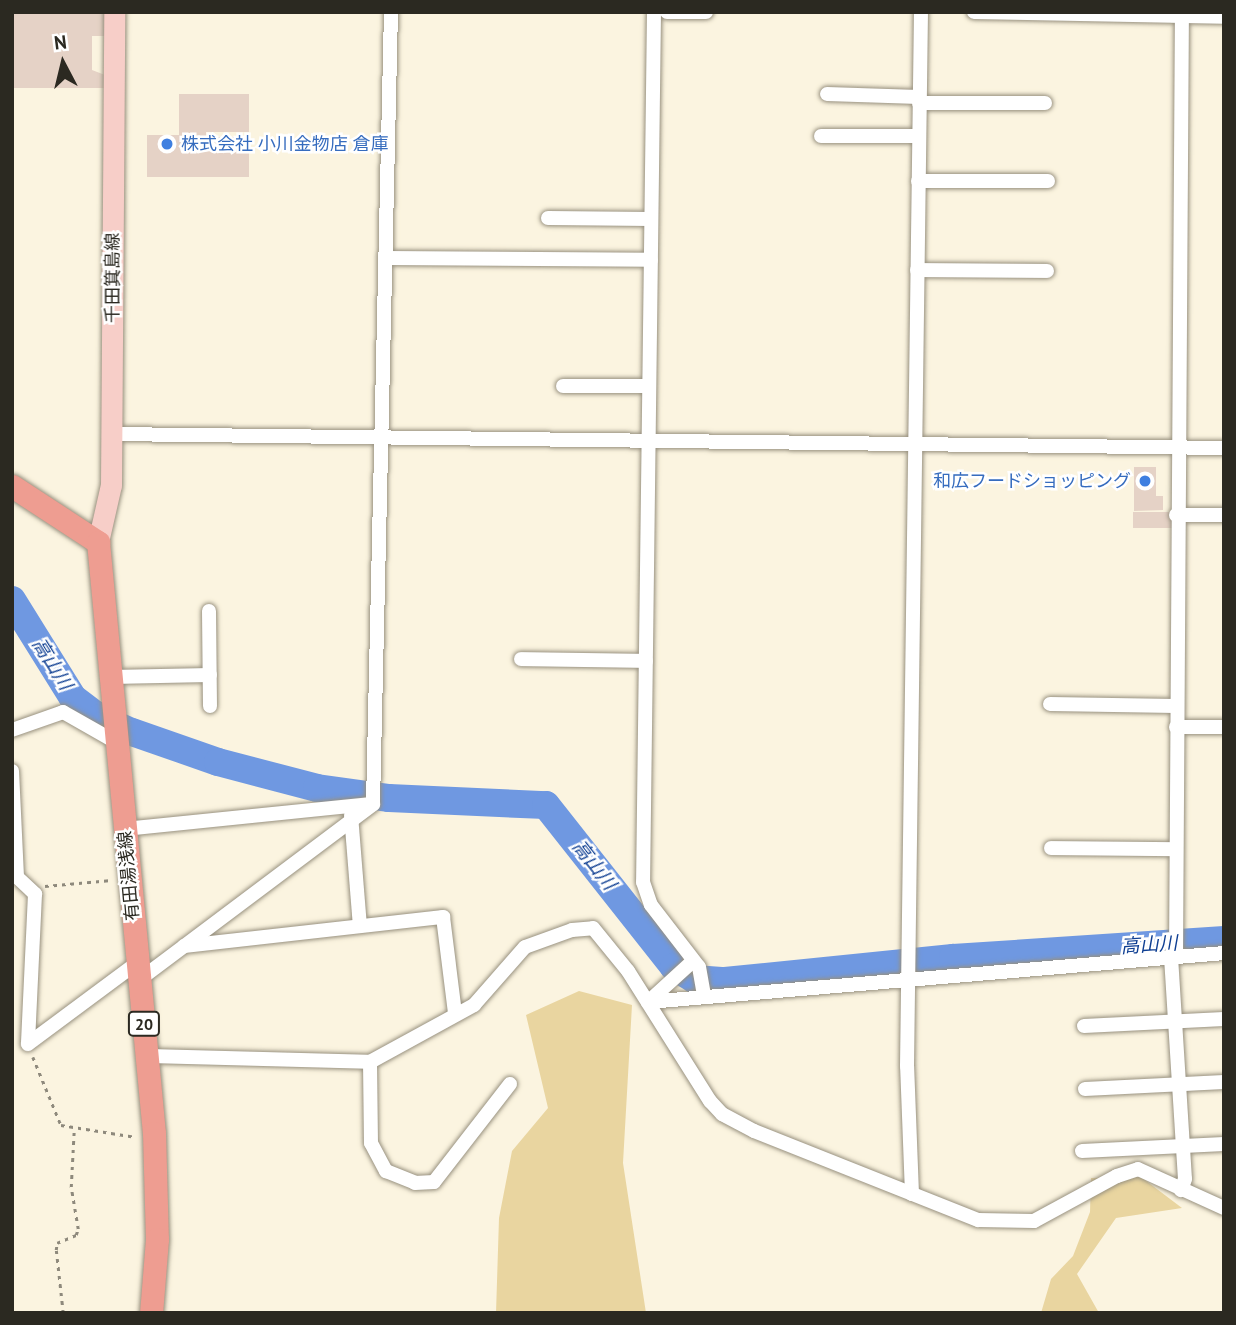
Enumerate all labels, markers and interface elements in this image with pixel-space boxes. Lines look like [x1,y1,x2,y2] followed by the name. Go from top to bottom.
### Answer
[28,28,98,98] north arrow
[53,29,68,55] text: N
[181,133,389,155] place label: 株式会社 小川金物店 倉庫
[159,136,175,152] marker: 株式会社 小川金物店 倉庫
[102,233,124,323] street label: 千田箕島線
[933,470,1131,492] place label: 和広フードショッピング
[1137,473,1153,489] marker: 和広フードショッピング
[27,634,77,694] water label: 高山川
[114,830,144,922] street label: 有田湯浅線
[567,836,621,894] water label: 高山川
[1120,932,1178,958] water label: 高山川
[127,1012,162,1036] road number: 20

